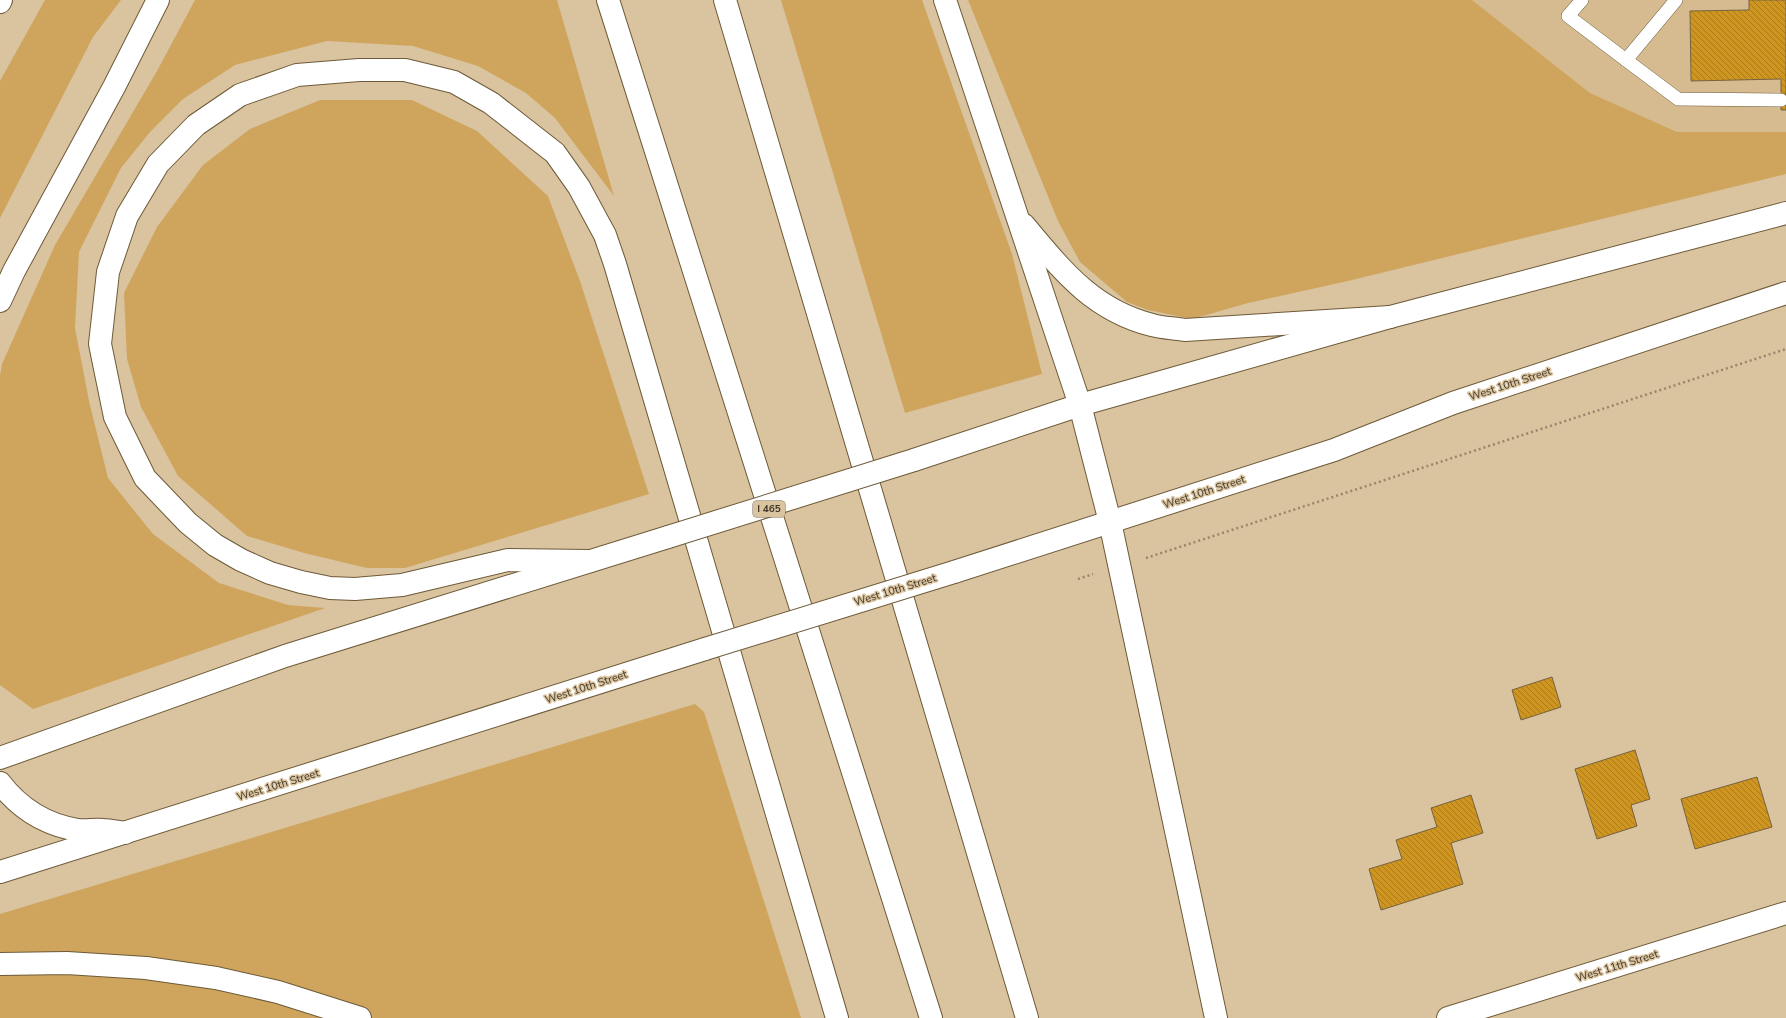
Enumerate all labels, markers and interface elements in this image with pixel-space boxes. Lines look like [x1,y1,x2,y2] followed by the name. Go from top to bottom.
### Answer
[1467,364,1553,404] street label: West 10th Street
[1161,472,1247,512] street label: West 10th Street
[753,501,785,517] road number: I 465
[852,570,938,610] street label: West 10th Street
[543,667,629,707] street label: West 10th Street
[235,765,321,805] street label: West 10th Street
[1574,946,1660,986] street label: West 11th Street

